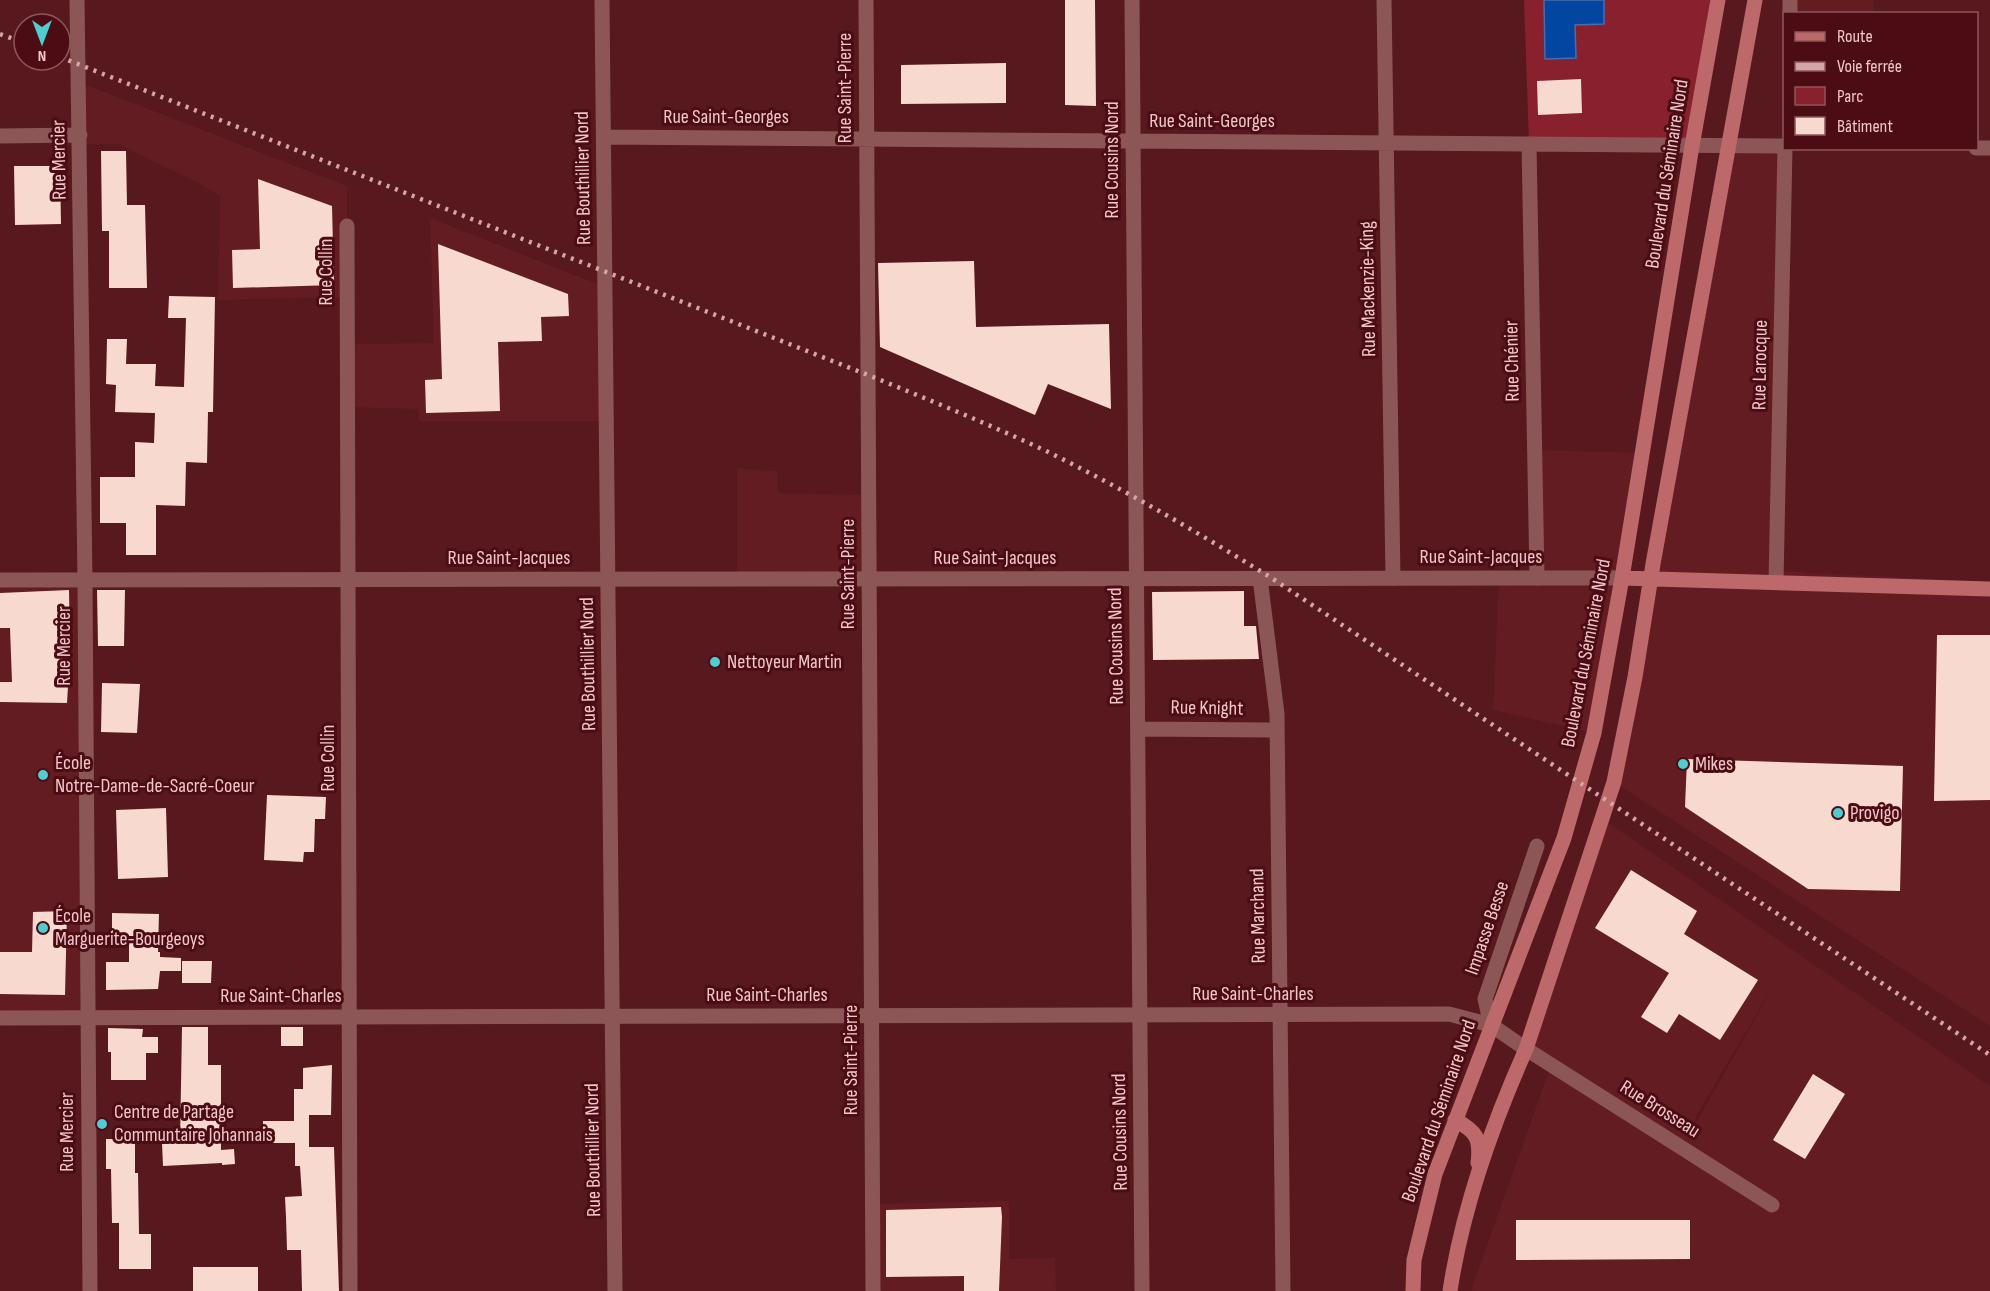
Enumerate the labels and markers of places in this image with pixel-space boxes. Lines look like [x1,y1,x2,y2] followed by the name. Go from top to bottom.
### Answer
[727,650,842,674] place label: Nettoyeur Martin
[708,655,722,669] marker: Nettoyeur Martin
[55,751,255,798] place label: École Notre-Dame-de-Sacré-Coeur
[1695,752,1733,776] place label: Mikes
[1676,757,1690,771] marker: Mikes
[36,768,50,782] marker: École Notre-Dame-de-Sacré-Coeur
[1850,801,1900,825] place label: Provigo
[1831,806,1845,820] marker: Provigo
[55,904,205,951] place label: École Marguerite-Bourgeoys
[36,921,50,935] marker: École Marguerite-Bourgeoys
[114,1100,273,1147] place label: Centre de Partage Communtaire Johannais
[95,1117,109,1131] marker: Centre de Partage Communtaire Johannais

